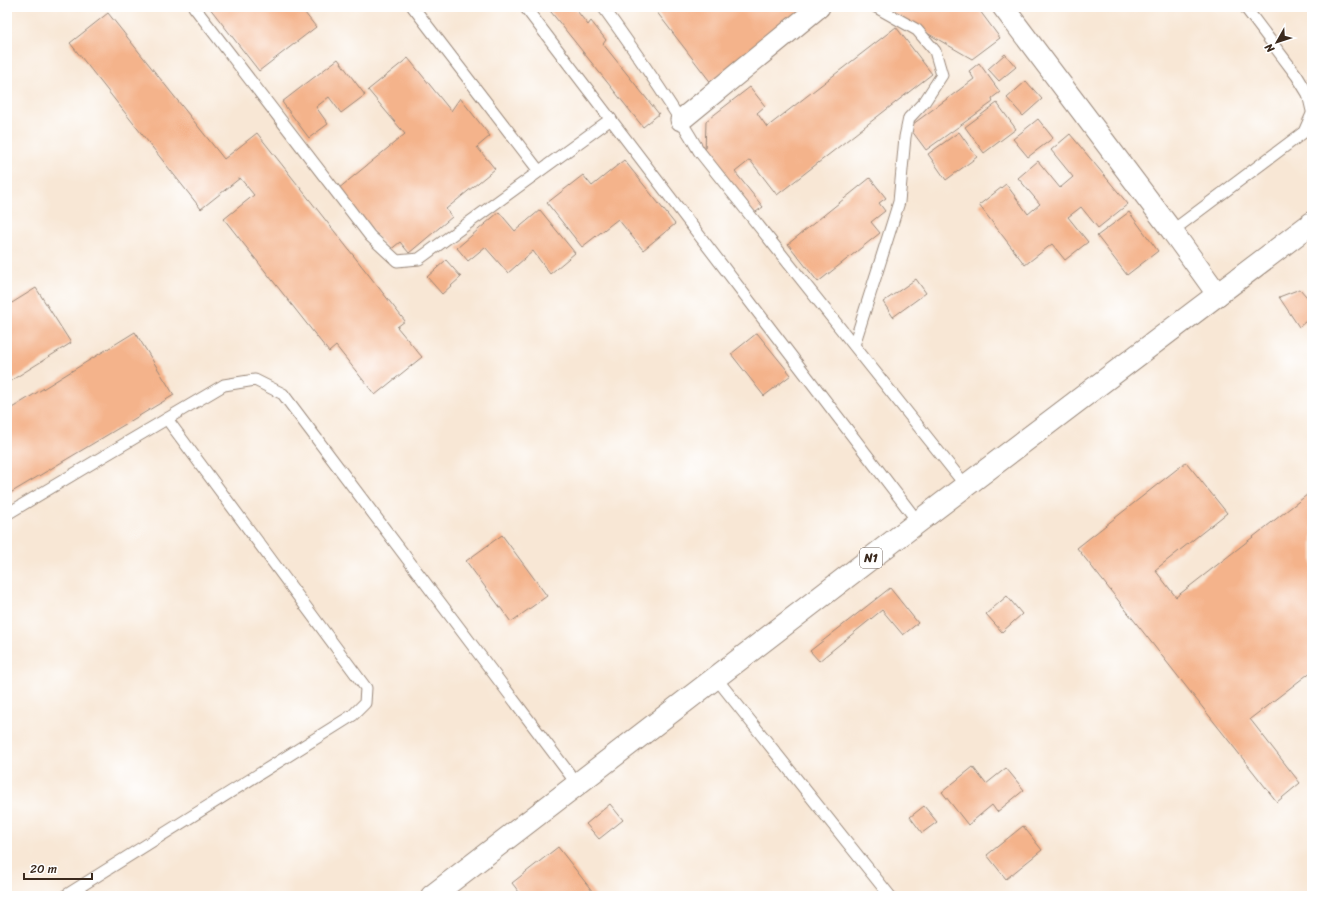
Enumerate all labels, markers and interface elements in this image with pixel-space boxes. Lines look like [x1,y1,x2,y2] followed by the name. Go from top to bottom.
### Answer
[1257,22,1297,62] north arrow
[1260,39,1280,58] text: N
[860,548,882,568] road number: N1
[24,855,92,881] scale bar
[30,858,57,880] text: 20 m

